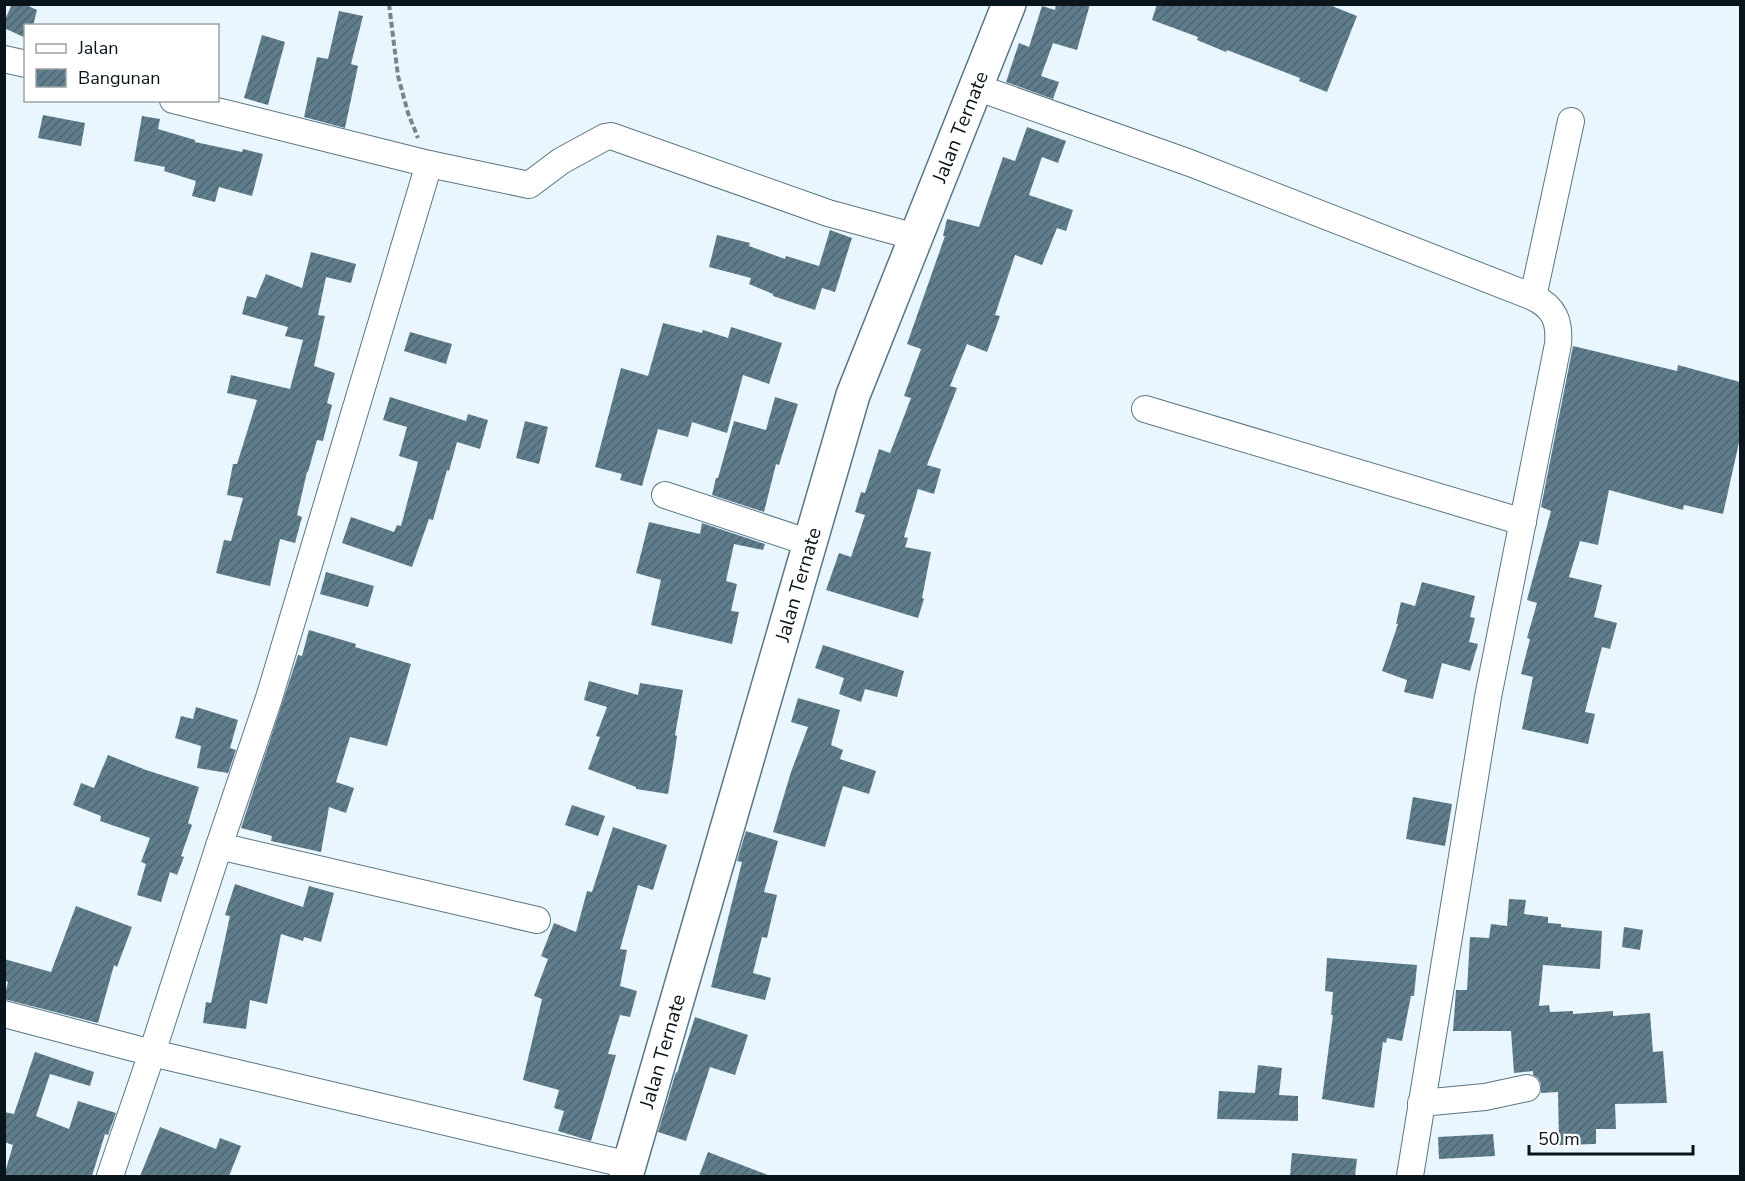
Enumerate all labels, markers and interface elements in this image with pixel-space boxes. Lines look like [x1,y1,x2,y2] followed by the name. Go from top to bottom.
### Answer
[24,24,219,102] legend
[77,36,118,60] text: Jalan
[78,66,161,90] text: Bangunan
[926,67,995,188] street label: Jalan Ternate
[769,524,828,646] street label: Jalan Ternate
[633,991,692,1113] street label: Jalan Ternate
[1529,1118,1692,1156] scale bar
[1538,1127,1580,1151] text: 50 m

